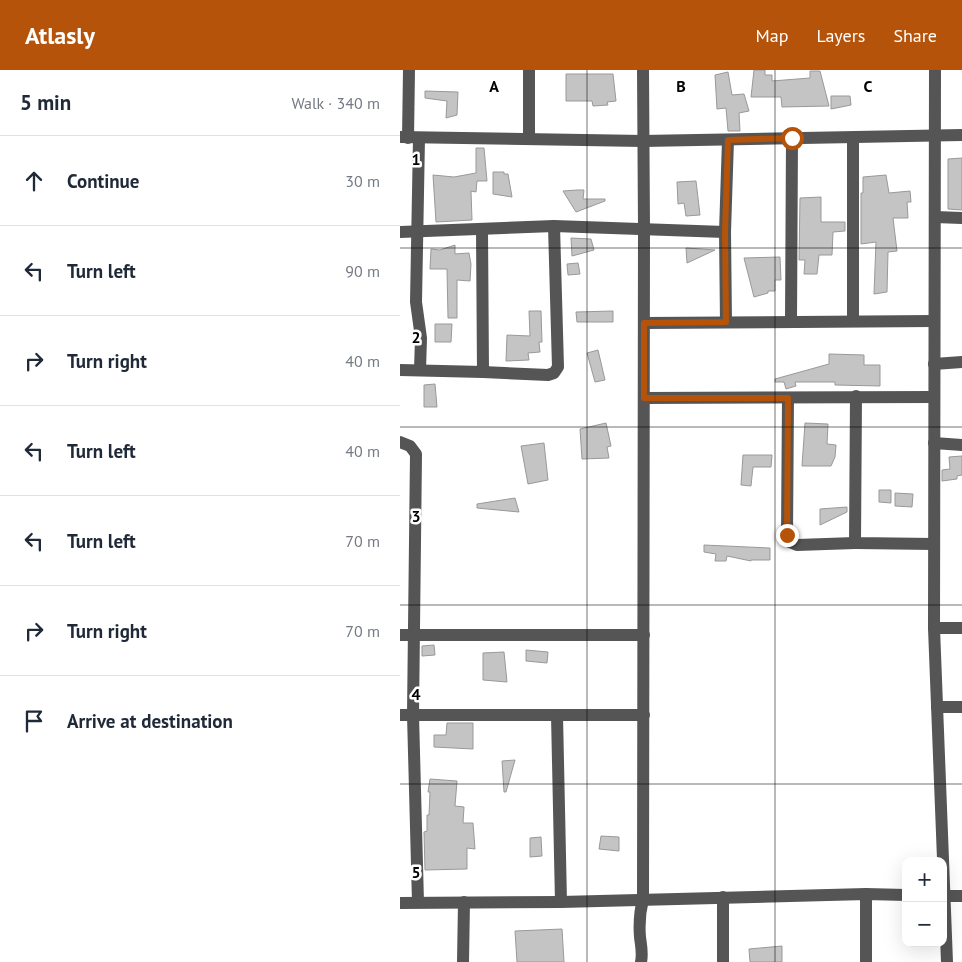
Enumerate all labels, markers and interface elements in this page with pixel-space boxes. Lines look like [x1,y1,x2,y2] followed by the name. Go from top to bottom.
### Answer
[25,20,95,51] text: Atlasly
[756,24,788,47] text: Map
[816,24,865,47] text: Layers
[893,24,937,47] text: Share
[489,76,499,96] text: A
[676,76,686,96] text: B
[864,76,873,96] text: C
[20,89,71,116] text: 5 min
[291,93,380,113] text: Walk · 340 m
[781,127,804,150] route start
[411,149,421,169] text: 1
[20,167,48,195] icon: ahead
[67,169,139,193] text: Continue
[345,171,380,191] text: 30 m
[20,257,48,285] icon: left
[67,259,136,283] text: Turn left
[345,261,380,281] text: 90 m
[411,327,421,347] text: 2
[20,347,48,375] icon: right
[67,349,147,373] text: Turn right
[345,351,380,371] text: 40 m
[20,437,48,465] icon: left
[67,439,136,463] text: Turn left
[345,441,380,461] text: 40 m
[411,506,421,526] text: 3
[776,524,799,547] route end
[20,527,48,555] icon: left
[67,529,136,553] text: Turn left
[345,531,380,551] text: 70 m
[20,617,48,645] icon: right
[67,619,147,643] text: Turn right
[345,621,380,641] text: 70 m
[411,684,421,704] text: 4
[20,707,48,735] icon: arrive
[67,709,233,733] text: Arrive at destination
[902,857,947,947] map controls
[902,857,947,902] button: +
[411,862,421,882] text: 5
[902,902,947,947] button: −

